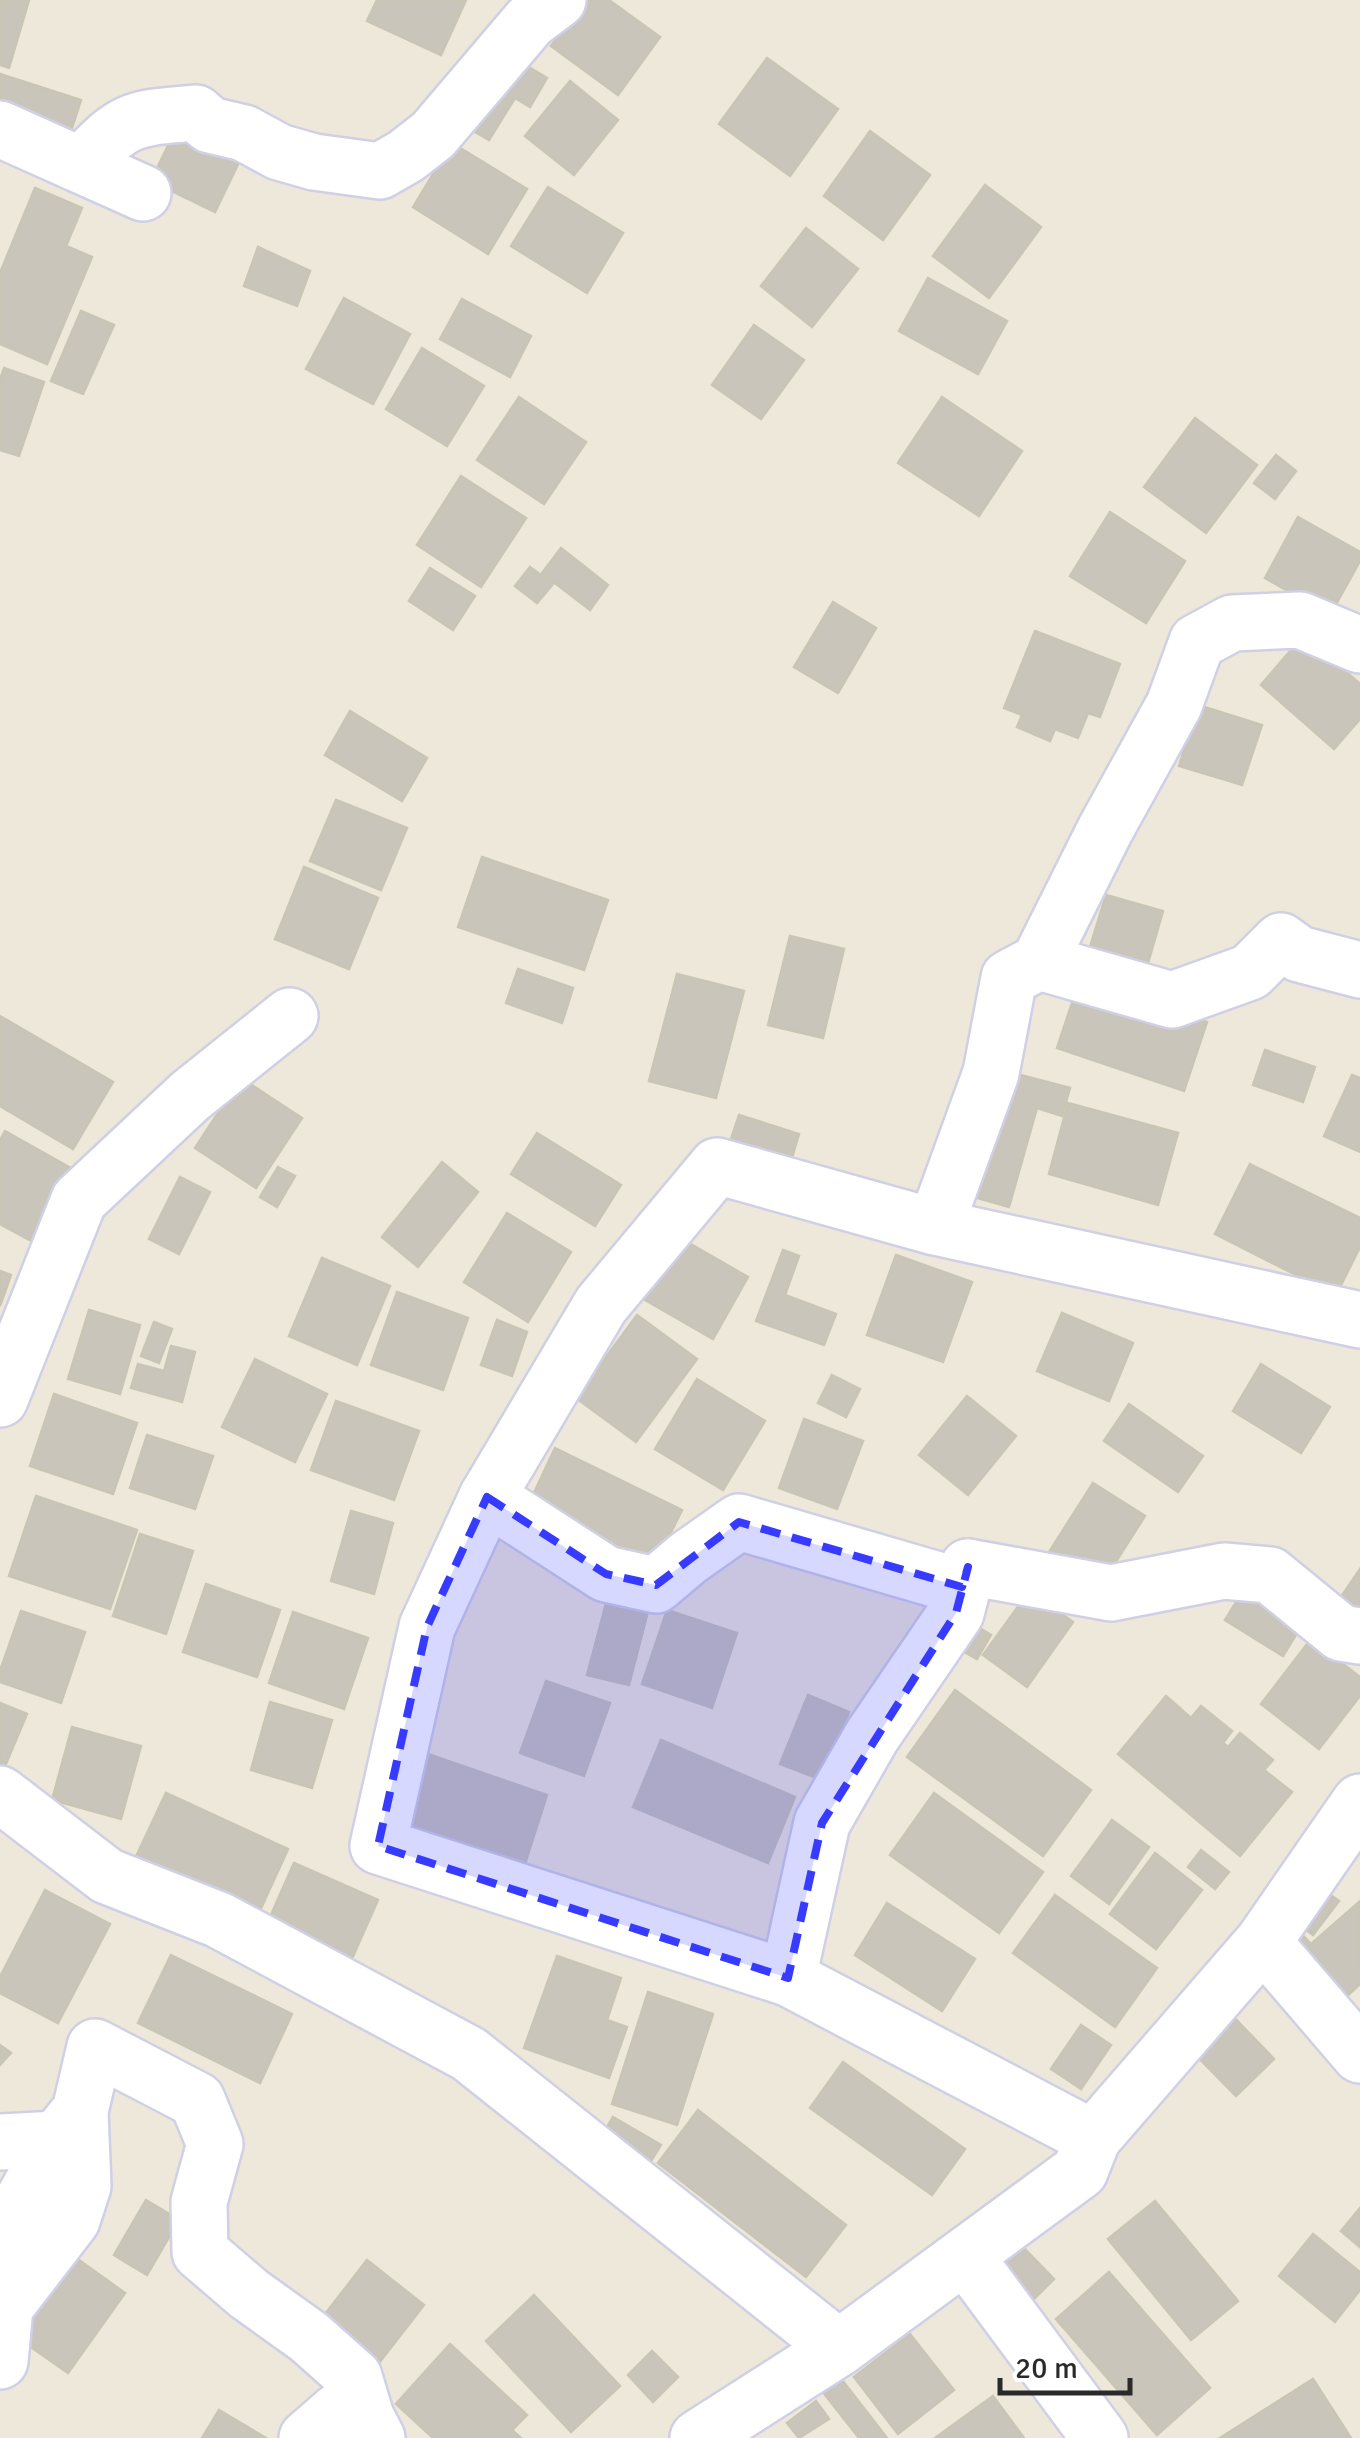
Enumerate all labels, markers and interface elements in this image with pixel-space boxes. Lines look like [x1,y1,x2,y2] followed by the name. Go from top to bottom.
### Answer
[1000,2333,1130,2395] scale bar
[1015,2350,1078,2387] text: 20 m

